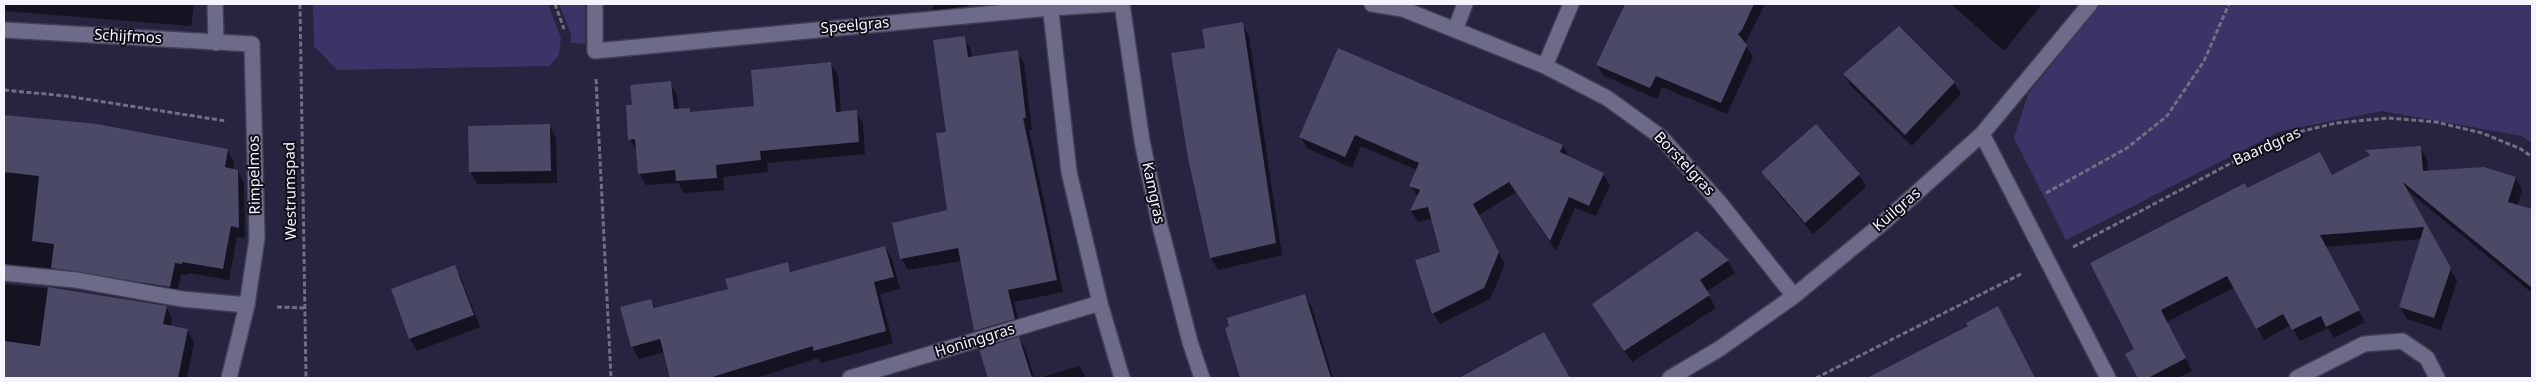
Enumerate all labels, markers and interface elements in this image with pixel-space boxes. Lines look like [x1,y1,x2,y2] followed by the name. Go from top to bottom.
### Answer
[820,14,890,38] street label: Speelgras
[94,26,162,48] street label: Schijfmos
[2230,124,2304,170] street label: Baardgras
[1650,128,1718,200] street label: Borstelgras
[245,135,265,215] street label: Rimpelmos
[281,142,301,240] street label: Westrumspad
[1138,161,1168,225] street label: Kamgras
[1870,185,1924,235] street label: Kuilgras
[933,320,1017,362] street label: Honinggras

